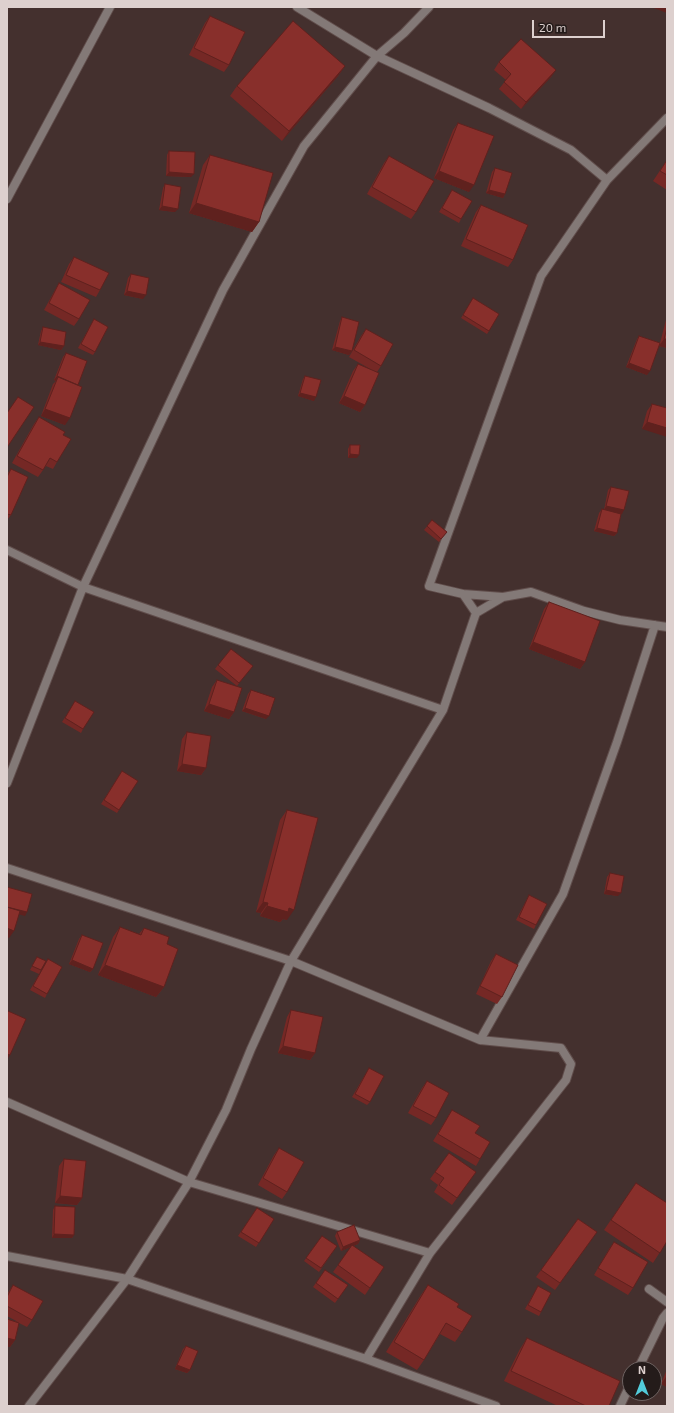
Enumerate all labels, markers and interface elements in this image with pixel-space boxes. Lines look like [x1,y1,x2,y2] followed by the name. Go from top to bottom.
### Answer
[534,12,607,38] scale bar
[539,20,566,34] text: 20 m
[622,1361,662,1401] north arrow
[638,1363,646,1376] text: N

